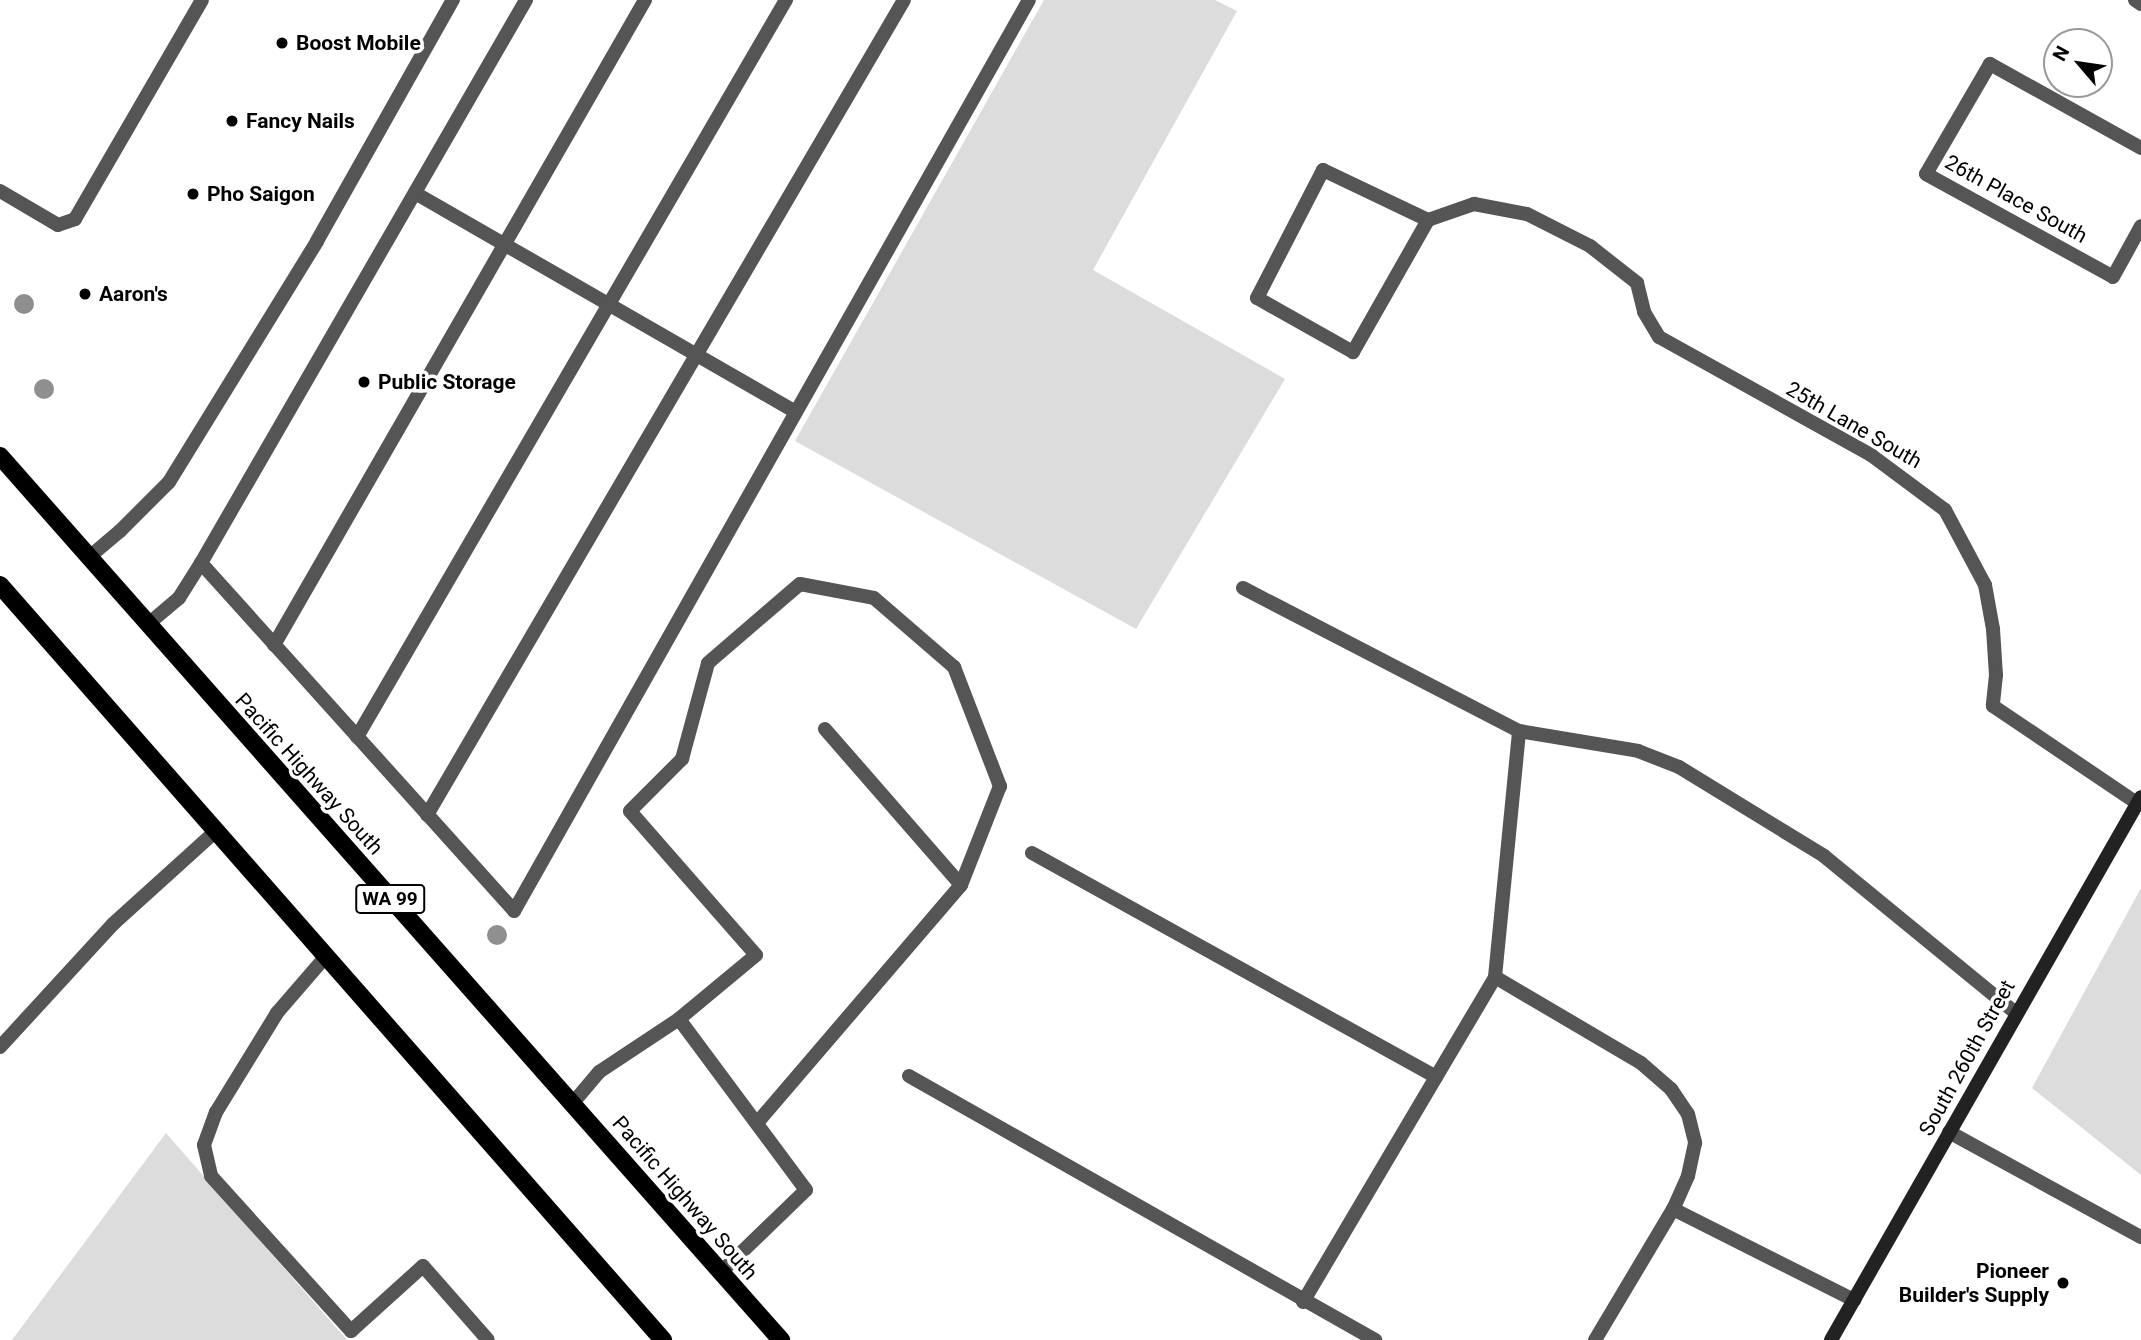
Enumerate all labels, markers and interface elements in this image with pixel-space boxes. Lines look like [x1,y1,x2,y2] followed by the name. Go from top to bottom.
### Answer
[2043,28,2113,98] north arrow
[296,30,421,56] place label: Boost Mobile
[274,35,290,51] marker: Boost Mobile
[2048,42,2074,65] text: N
[246,108,355,134] place label: Fancy Nails
[224,113,240,129] marker: Fancy Nails
[1940,149,2092,249] street label: 26th Place South
[207,181,315,207] place label: Pho Saigon
[185,186,201,202] marker: Pho Saigon
[99,281,168,307] place label: Aaron's
[77,286,93,302] marker: Aaron's
[378,369,516,395] place label: Public Storage
[356,374,372,390] marker: Public Storage
[1782,376,1926,474] street label: 25th Lane South
[230,688,388,860] street label: Pacific Highway South
[355,884,425,914] road number: WA 99
[1914,976,2020,1140] street label: South 260th Street
[607,1111,763,1285] street label: Pacific Highway South
[1899,1258,2049,1308] place label: Pioneer Builder's Supply
[2055,1275,2071,1291] marker: Pioneer Builder's Supply

